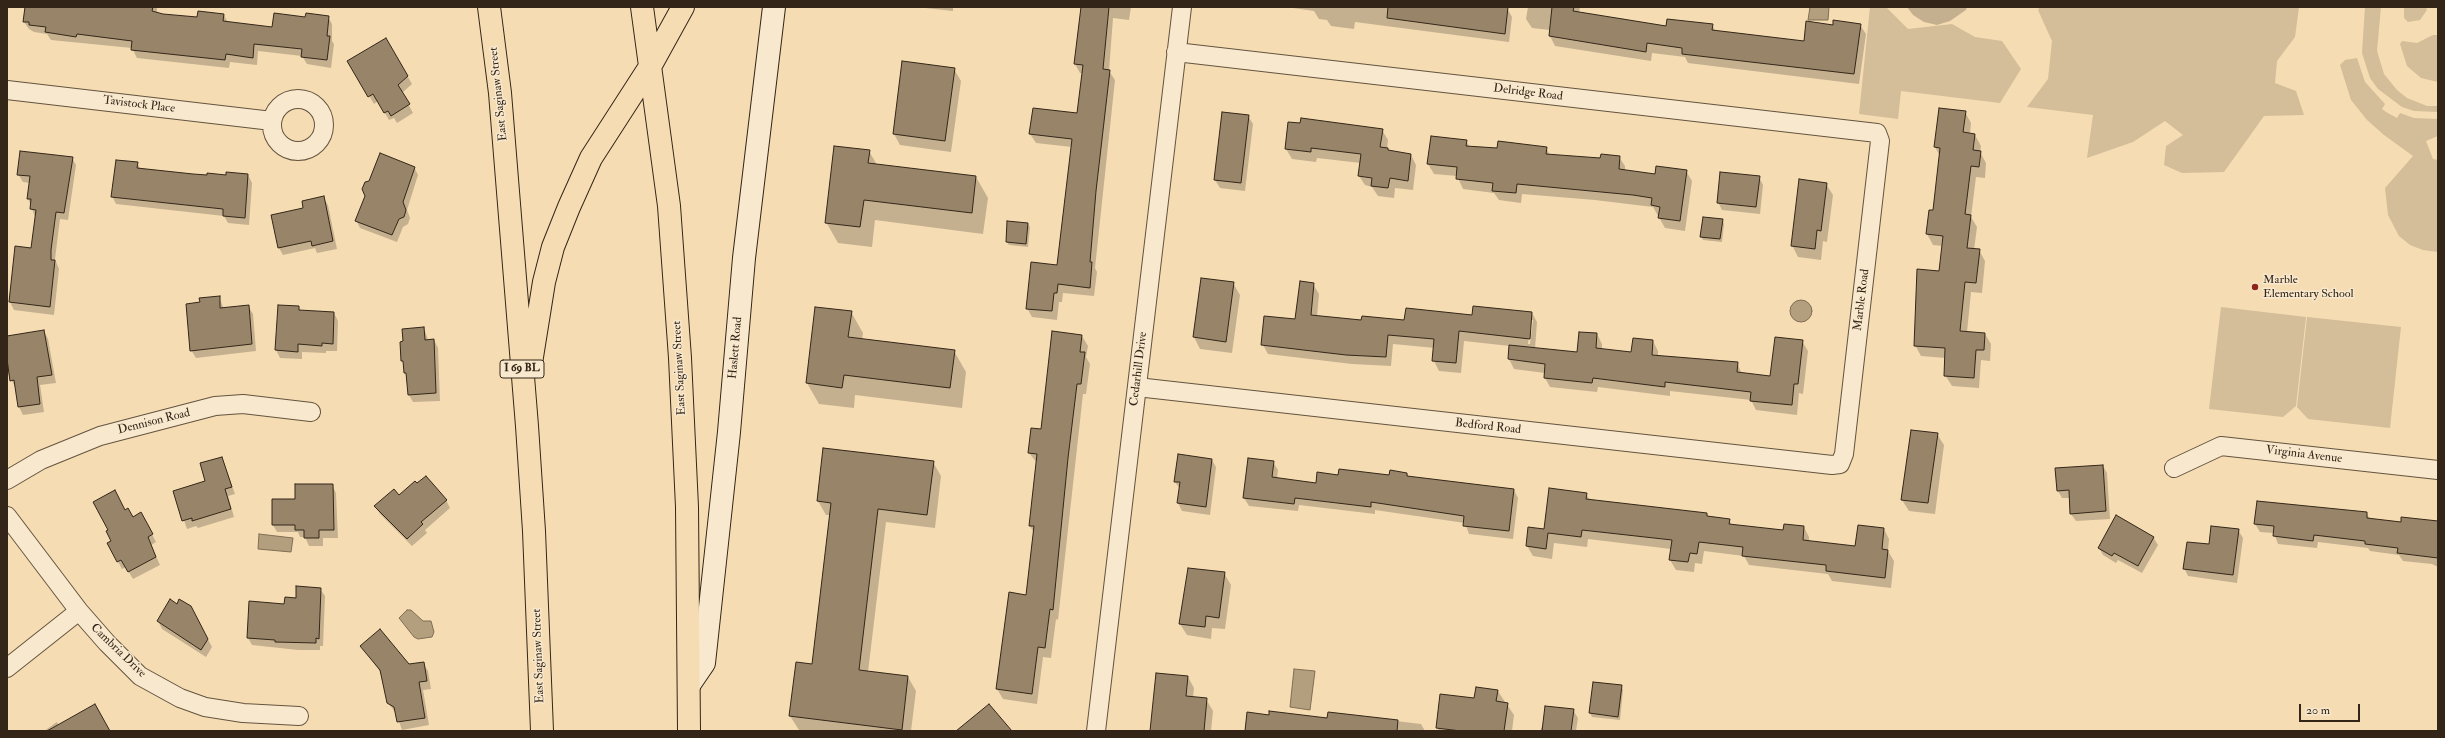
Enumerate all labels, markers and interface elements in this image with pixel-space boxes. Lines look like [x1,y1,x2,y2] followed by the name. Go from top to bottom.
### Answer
[487,46,511,142] street label: East Saginaw Street
[1492,82,1564,104] street label: Delridge Road
[102,93,176,117] street label: Tavistock Place
[1851,268,1873,332] street label: Marble Road
[2263,273,2354,301] place label: Marble Elementary School
[2250,282,2260,292] marker: Marble Elementary School
[726,316,746,380] street label: Haslett Road
[670,320,690,416] street label: East Saginaw Street
[1127,331,1151,407] street label: Cedarhill Drive
[500,360,544,378] road number: I 69 BL
[116,406,192,438] street label: Dennison Road
[1454,416,1522,438] street label: Bedford Road
[2265,443,2343,467] street label: Virginia Avenue
[530,608,548,704] street label: East Saginaw Street
[87,621,149,681] street label: Cambria Drive
[2301,696,2362,722] scale bar
[2306,703,2330,718] text: 20 m

